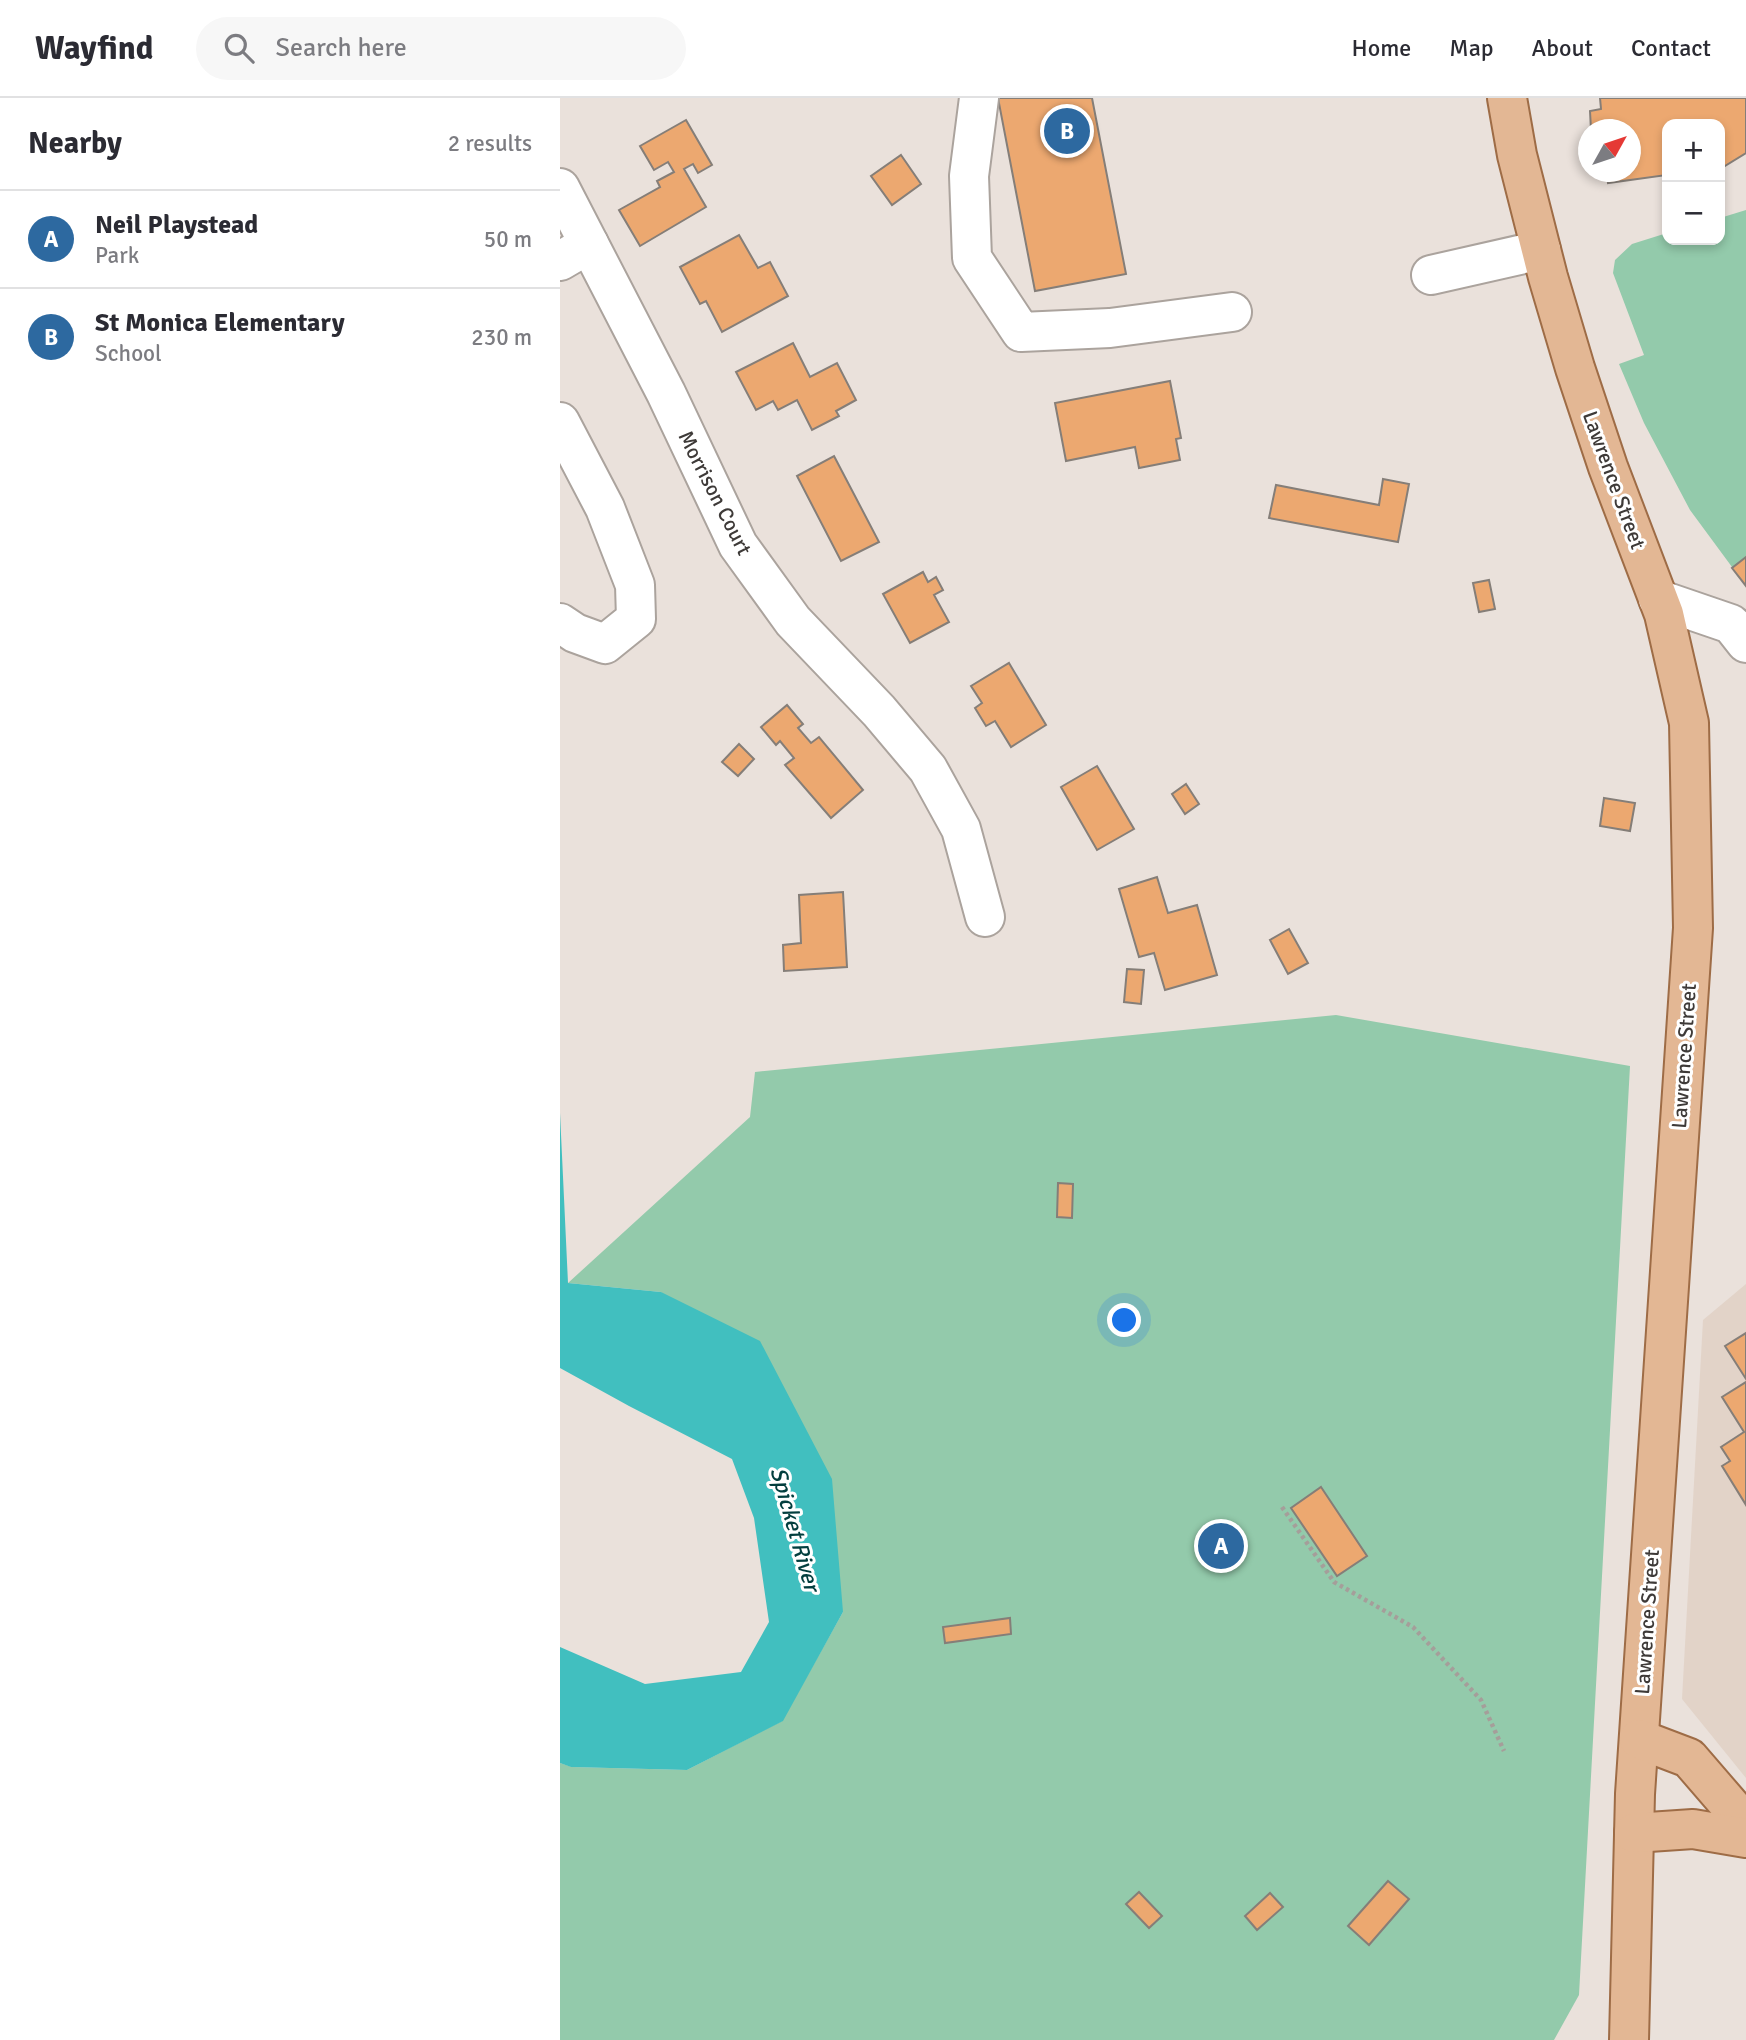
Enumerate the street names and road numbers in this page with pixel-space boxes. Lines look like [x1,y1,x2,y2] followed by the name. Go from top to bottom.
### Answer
[1577,407,1651,553] street label: Lawrence Street
[673,427,757,559] street label: Morrison Court
[1666,983,1702,1129] street label: Lawrence Street
[1629,1549,1665,1695] street label: Lawrence Street

